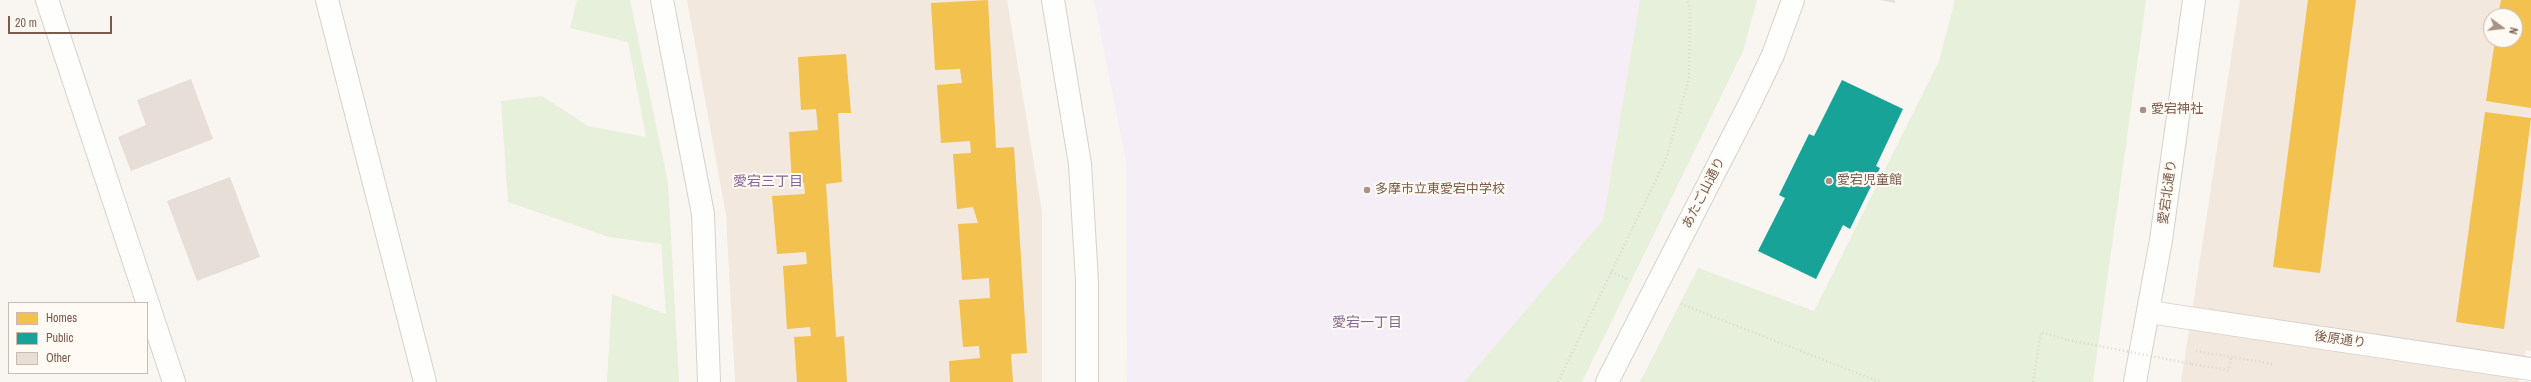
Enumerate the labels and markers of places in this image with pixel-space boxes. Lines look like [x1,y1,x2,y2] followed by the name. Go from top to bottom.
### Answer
[2151,102,2203,118] place label: 愛宕神社
[2138,105,2148,115] marker: 愛宕神社
[1837,173,1902,189] place label: 愛宕児童館
[1824,176,1834,186] marker: 愛宕児童館
[1375,182,1505,198] place label: 多摩市立東愛宕中学校
[1362,185,1372,195] marker: 多摩市立東愛宕中学校

